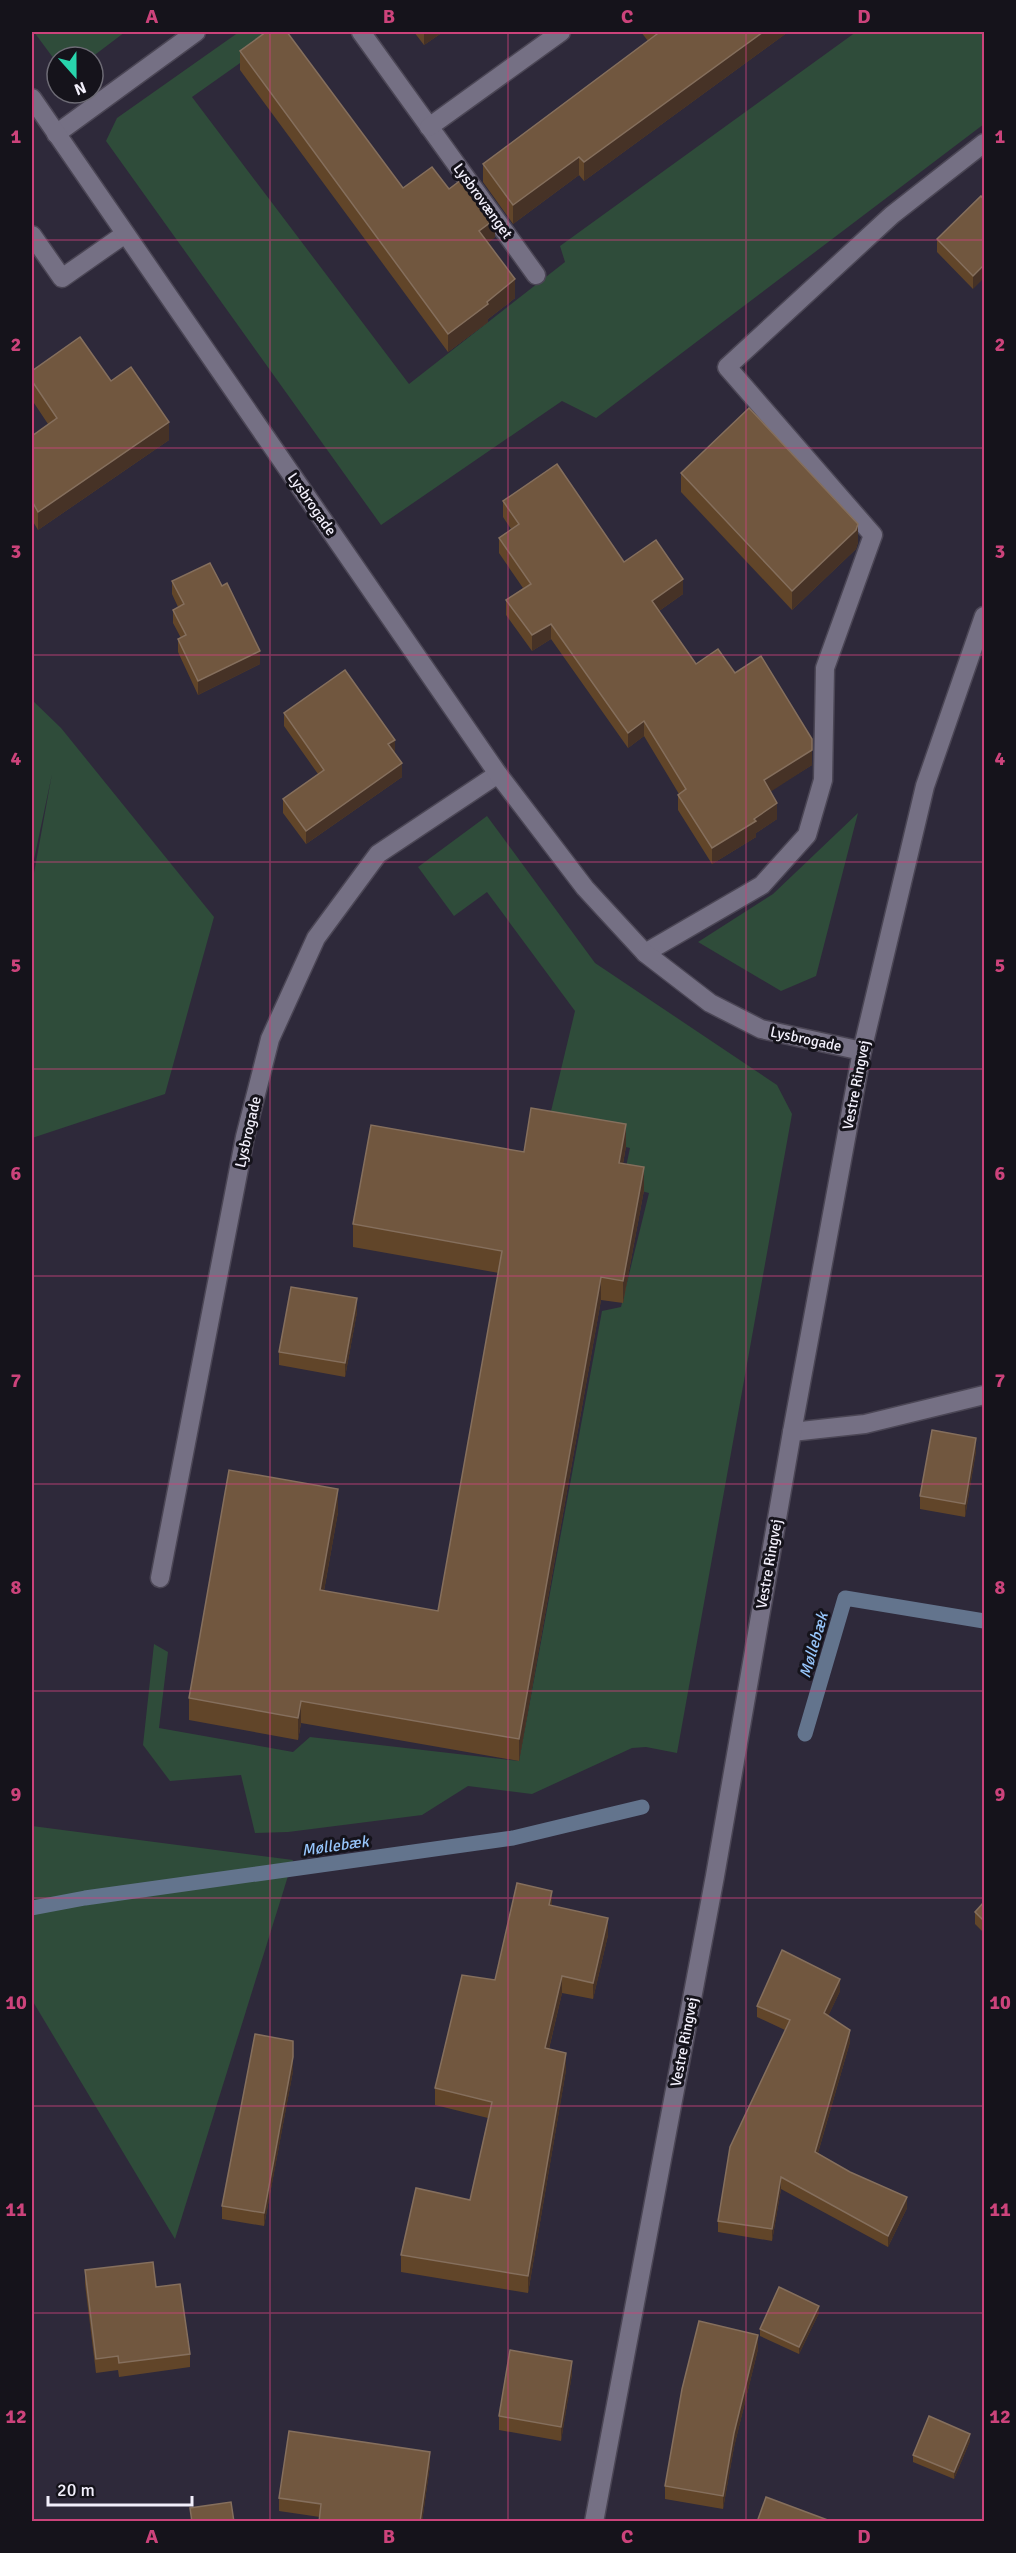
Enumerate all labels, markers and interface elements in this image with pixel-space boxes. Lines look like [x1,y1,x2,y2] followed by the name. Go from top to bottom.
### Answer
[146,4,159,29] text: A
[383,4,395,29] text: B
[621,4,633,29] text: C
[857,4,871,29] text: D
[45,45,105,105] north arrow
[71,77,89,99] text: N
[11,124,22,149] text: 1
[995,124,1006,149] text: 1
[450,160,516,242] street label: Lysbrovænget
[11,332,21,357] text: 2
[995,332,1005,357] text: 2
[284,469,340,539] street label: Lysbrogade
[11,539,21,564] text: 3
[995,539,1005,564] text: 3
[11,746,22,771] text: 4
[995,746,1006,771] text: 4
[11,953,21,978] text: 5
[995,953,1005,978] text: 5
[769,1023,843,1055] street label: Lysbrogade
[839,1039,873,1131] street label: Vestre Ringvej
[231,1095,265,1169] street label: Lysbrogade
[11,1161,22,1186] text: 6
[995,1161,1006,1186] text: 6
[11,1368,22,1393] text: 7
[995,1368,1006,1393] text: 7
[752,1518,786,1610] street label: Vestre Ringvej
[11,1575,22,1600] text: 8
[995,1575,1006,1600] text: 8
[795,1608,833,1680] water label: Møllebæk
[11,1782,22,1807] text: 9
[995,1782,1006,1807] text: 9
[300,1831,372,1861] water label: Møllebæk
[5,1990,27,2015] text: 10
[989,1990,1011,2015] text: 10
[667,1996,701,2088] street label: Vestre Ringvej
[5,2197,27,2222] text: 11
[989,2197,1011,2222] text: 11
[5,2404,27,2429] text: 12
[989,2404,1011,2429] text: 12
[48,2469,192,2507] scale bar
[57,2479,95,2501] text: 20 m
[146,2524,159,2549] text: A
[383,2524,395,2549] text: B
[621,2524,633,2549] text: C
[857,2524,871,2549] text: D

